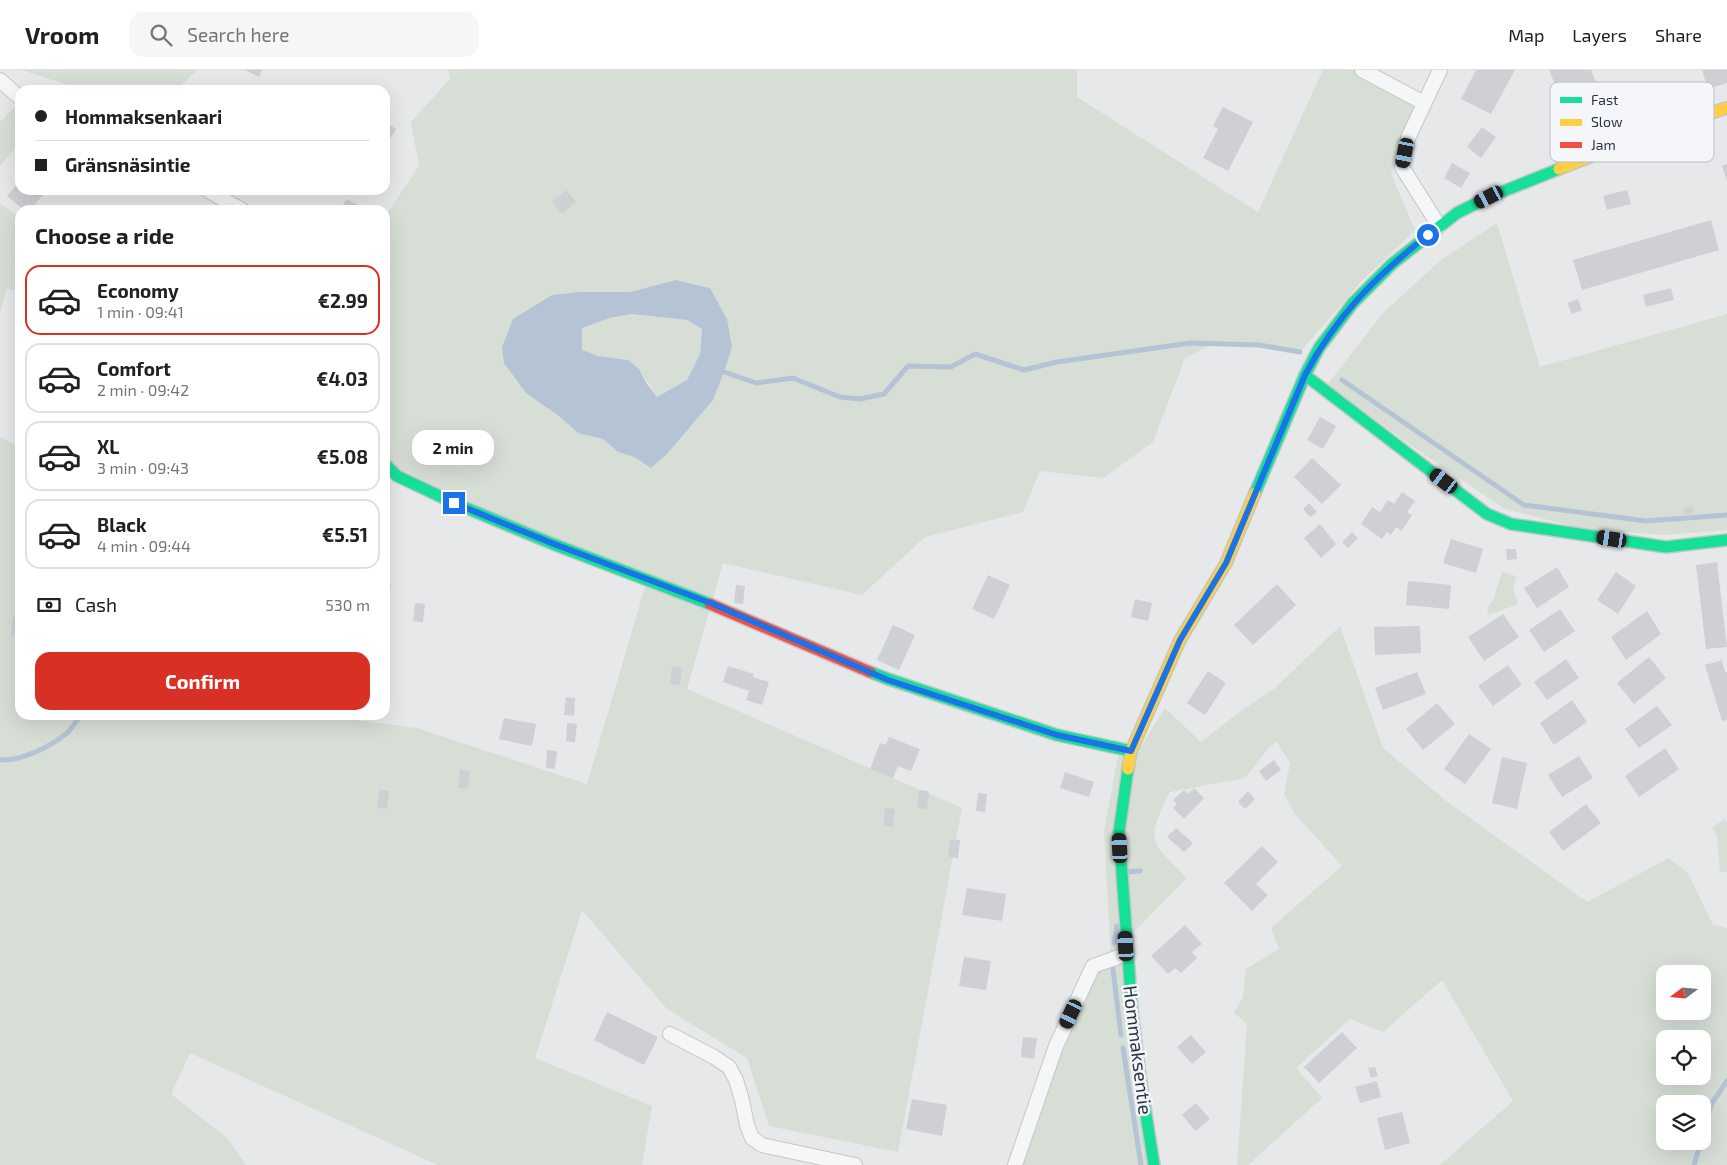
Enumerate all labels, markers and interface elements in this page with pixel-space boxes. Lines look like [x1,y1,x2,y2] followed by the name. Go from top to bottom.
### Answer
[129,12,479,57] search box
[25,20,99,49] text: Vroom
[147,21,175,49] icon: search
[187,23,289,46] text: Search here
[1508,24,1544,46] text: Map
[1572,24,1627,46] text: Layers
[1655,24,1702,46] text: Share
[1550,82,1714,162] legend
[1591,91,1618,108] text: Fast
[65,105,222,128] text: Hommaksenkaari
[1591,113,1623,130] text: Slow
[1591,136,1616,153] text: Jam
[1394,137,1415,169] car
[65,153,190,176] text: Gränsnäsintie
[1472,184,1505,210] car
[35,222,174,248] text: Choose a ride
[1417,224,1439,246] route start
[37,278,82,323] icon: car
[97,279,179,302] text: Economy
[318,289,368,312] text: €2.99
[97,302,184,321] text: 1 min · 09:41
[37,356,82,401] icon: car
[97,357,171,380] text: Comfort
[316,367,368,390] text: €4.03
[97,380,189,399] text: 2 min · 09:42
[413,430,495,466] callout: 2 min
[37,434,82,479] icon: car
[97,435,119,458] text: XL
[433,438,473,457] text: 2 min
[317,445,368,468] text: €5.08
[97,458,189,477] text: 3 min · 09:43
[1427,466,1460,496] car
[443,492,465,514] route end
[37,512,82,557] icon: car
[97,513,147,536] text: Black
[322,523,368,546] text: €5.51
[1596,529,1627,549] car
[97,536,191,555] text: 4 min · 09:44
[35,591,63,619] icon: cash
[75,593,117,616] text: Cash
[325,595,370,614] text: 530 m
[35,652,370,710] button: Confirm
[1111,833,1128,863] car
[1117,931,1134,961] car
[1656,965,1711,1020] north arrow
[1656,965,1711,1150] map controls
[1119,984,1158,1116] street label: Hommaksentie
[1057,997,1084,1031] car
[1656,1030,1711,1085] button: locate
[1656,1095,1711,1150] button: layers

